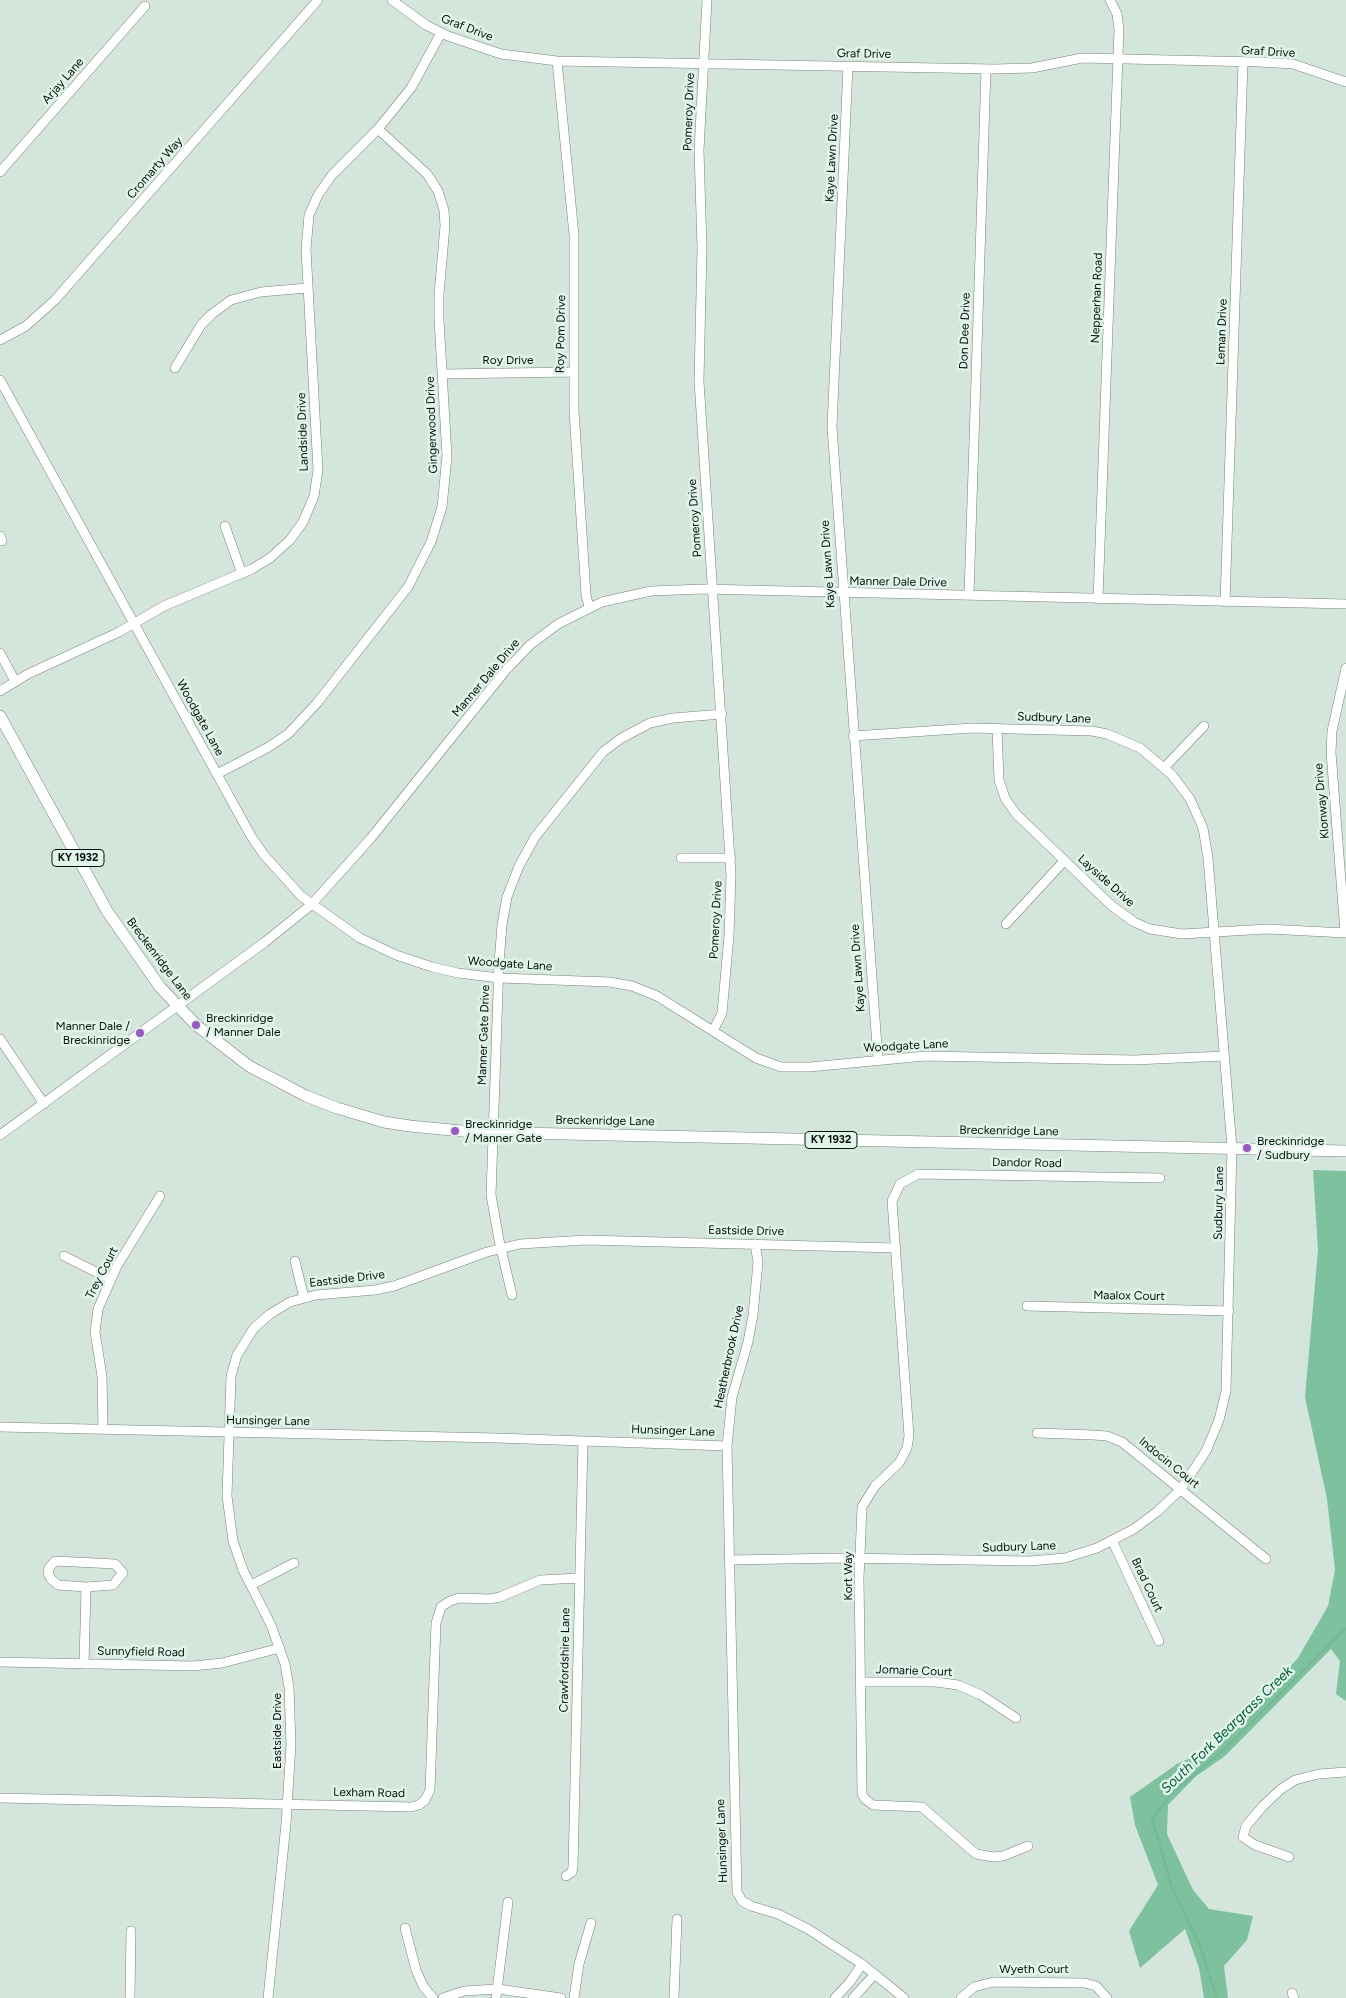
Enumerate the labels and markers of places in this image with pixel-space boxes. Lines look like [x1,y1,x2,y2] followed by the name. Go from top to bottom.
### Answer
[206,1011,280,1039] place label: Breckinridge / Manner Dale
[56,1019,130,1047] place label: Manner Dale / Breckinridge
[190,1019,202,1031] marker: Breckinridge / Manner Dale
[134,1027,146,1039] marker: Manner Dale / Breckinridge
[465,1117,542,1145] place label: Breckinridge / Manner Gate
[449,1125,461,1137] marker: Breckinridge / Manner Gate
[1257,1134,1324,1162] place label: Breckinridge / Sudbury
[1241,1142,1253,1154] marker: Breckinridge / Sudbury

